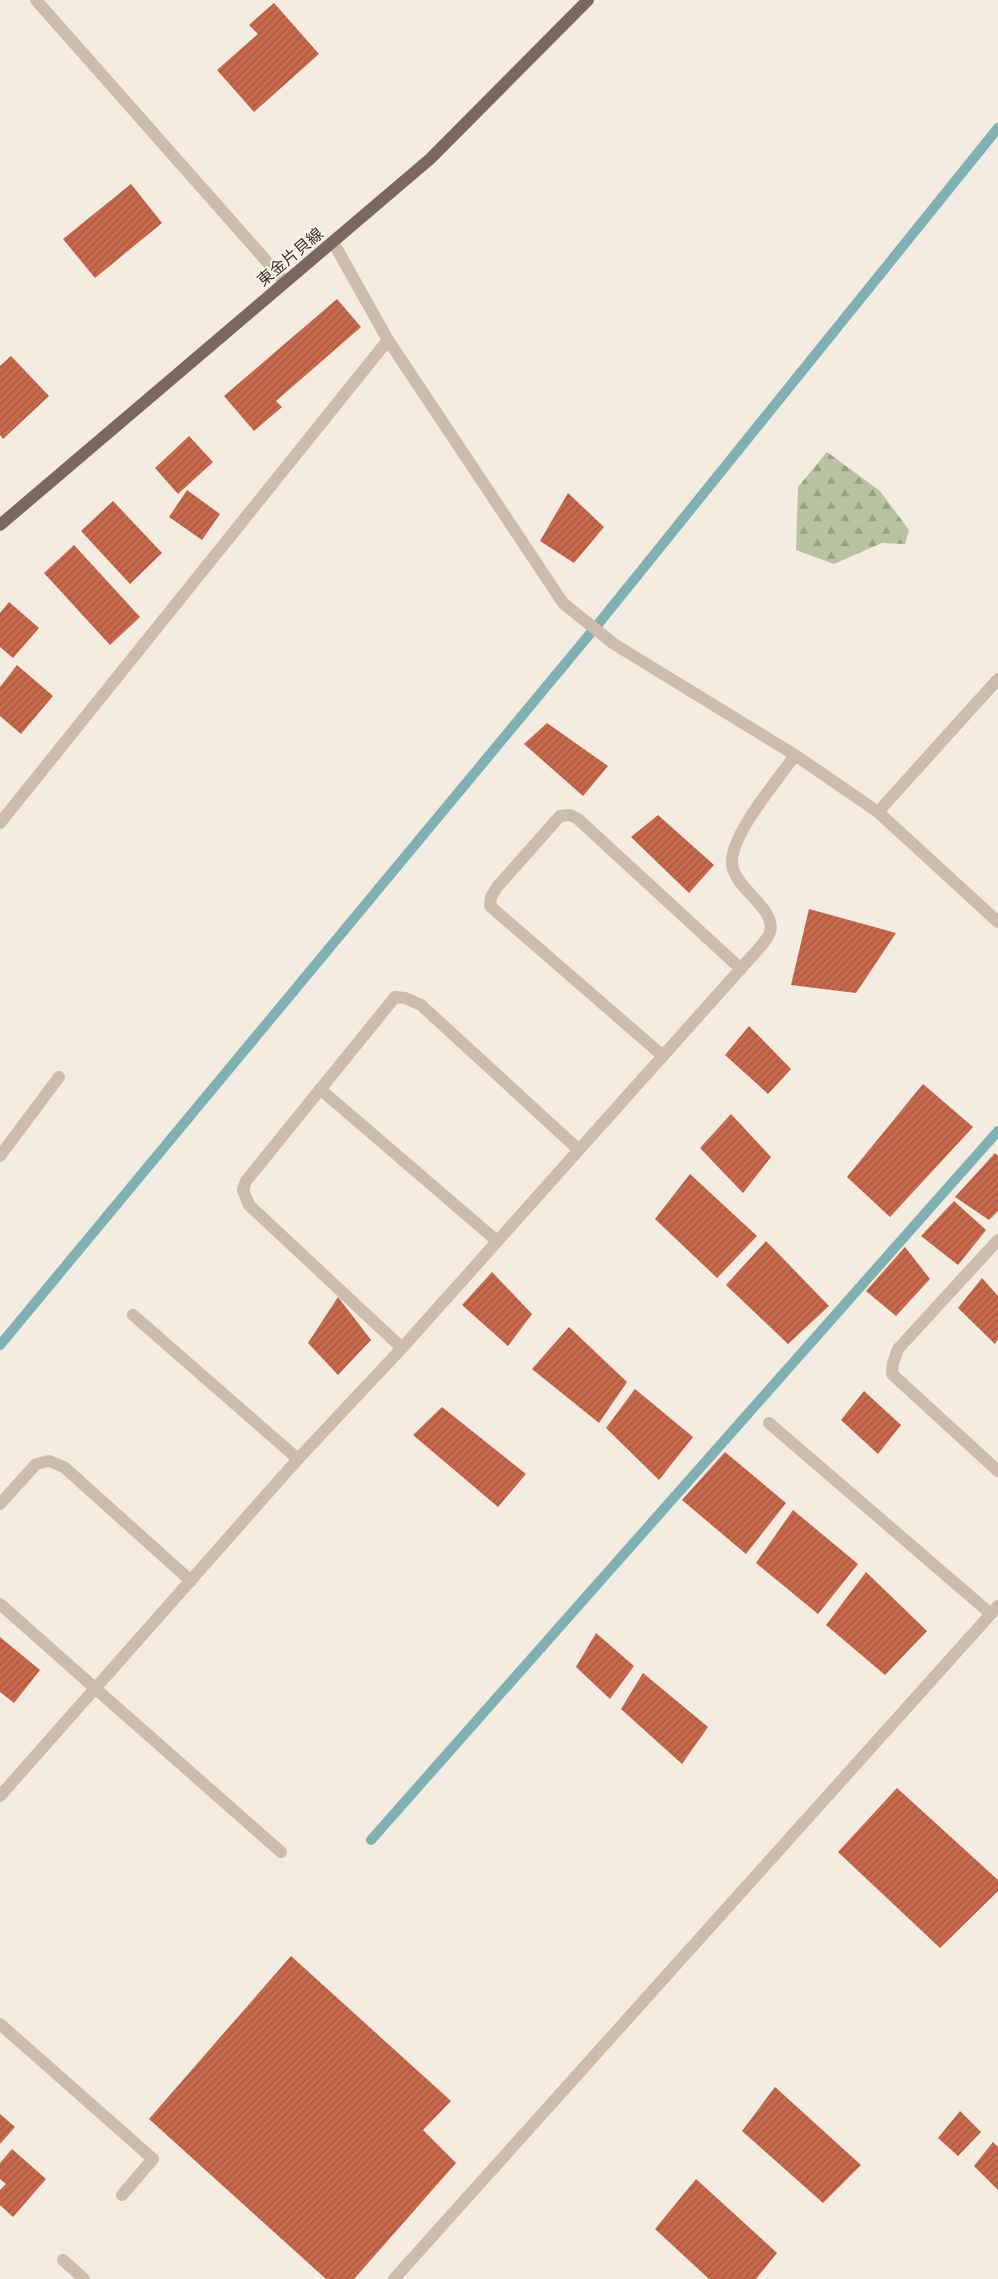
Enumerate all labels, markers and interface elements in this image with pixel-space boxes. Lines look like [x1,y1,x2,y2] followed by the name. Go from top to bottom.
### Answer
[253,224,327,290] street label: 東金片貝線

